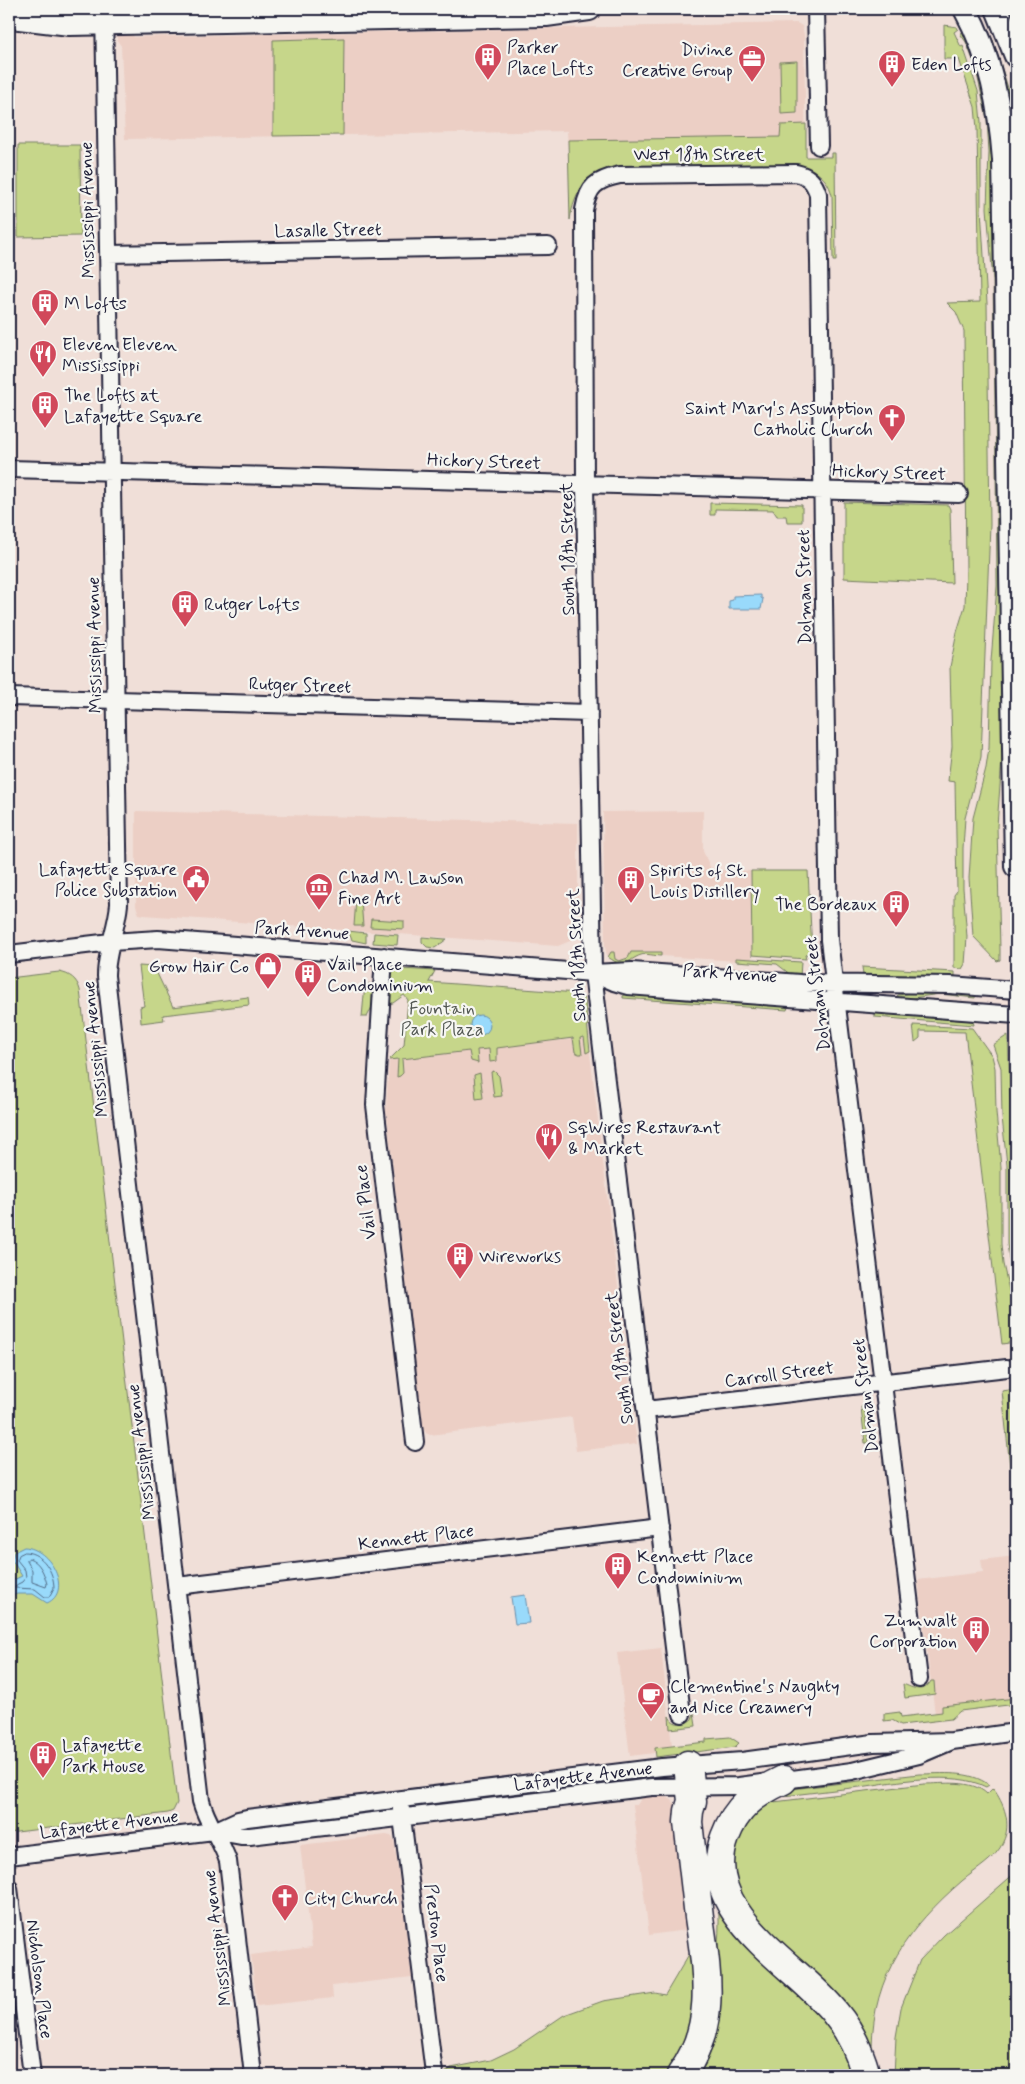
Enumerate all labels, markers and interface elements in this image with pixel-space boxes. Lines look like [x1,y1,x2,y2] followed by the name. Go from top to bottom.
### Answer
[507,36,594,81] place label: Parker Place Lofts
[622,38,733,83] place label: Divine Creative Group
[473,42,503,81] building icon: Parker Place Lofts
[737,44,767,83] office icon: Divine Creative Group
[877,49,907,88] building icon: Eden Lofts
[911,53,992,77] place label: Eden Lofts
[75,141,101,279] street label: Mississippi Avenue
[633,143,765,167] street label: West 18th Street
[274,218,382,244] street label: Lasalle Street
[30,288,60,327] building icon: M Lofts
[64,292,127,316] place label: M Lofts
[62,333,177,378] place label: Eleven Eleven Mississippi
[28,339,58,378] restaurant icon: Eleven Eleven Mississippi
[64,384,202,429] place label: The Lofts at Lafayette Square
[30,390,60,429] building icon: The Lofts at Lafayette Square
[685,397,873,442] place label: Saint Mary's Assumption Catholic Church
[877,403,907,442] church icon: Saint Mary's Assumption Catholic Church
[427,448,541,476] street label: Hickory Street
[832,459,946,487] street label: Hickory Street
[555,482,581,616] street label: South 18th Street
[792,529,818,645] street label: Dolman Street
[82,576,108,714] street label: Mississippi Avenue
[170,589,200,628] building icon: Rutger Lofts
[204,593,300,618] place label: Rutger Lofts
[248,672,352,701] street label: Rutger Street
[39,858,177,903] place label: Lafayette Square Police Substation
[650,859,759,904] place label: Spirits of St. Louis Distillery
[181,864,211,903] public building icon: Lafayette Square Police Substation
[616,865,646,904] building icon: Spirits of St. Louis Distillery
[338,866,464,911] place label: Chad M. Lawson Fine Art
[304,872,334,911] museum icon: Chad M. Lawson Fine Art
[562,887,592,1022] street label: South 18th Street
[881,889,911,928] building icon: The Bordeaux
[775,893,877,917] place label: The Bordeaux
[254,916,350,946] street label: Park Avenue
[799,935,837,1053] street label: Dolman Street
[253,951,283,990] shop icon: Grow Hair Co
[327,953,433,998] place label: Vail Place Condominium
[149,955,249,979] place label: Grow Hair Co
[293,959,323,998] building icon: Vail Place Condominium
[682,959,778,989] street label: Park Avenue
[77,980,115,1118] street label: Mississippi Avenue
[400,997,484,1042] park label: Fountain Park Plaza
[568,1116,721,1161] place label: SqWires Restaurant & Market
[534,1122,564,1161] restaurant icon: SqWires Restaurant & Market
[349,1163,382,1241] street label: Vail Place
[445,1241,475,1280] building icon: Wireworks
[479,1245,561,1269] place label: Wireworks
[600,1290,640,1426] street label: South 18th Street
[847,1337,885,1455] street label: Dolman Street
[723,1356,835,1394] street label: Carroll Street
[122,1383,162,1521] street label: Mississippi Avenue
[357,1519,475,1557] street label: Kennett Place
[637,1545,753,1590] place label: Kennett Place Condominium
[603,1551,633,1590] building icon: Kennett Place Condominium
[869,1609,957,1654] place label: Zumwalt Corporation
[961,1615,991,1654] building icon: Zumwalt Corporation
[670,1675,840,1720] place label: Clementine's Naughty and Nice Creamery
[636,1681,666,1720] cafe icon: Clementine's Naughty and Nice Creamery
[62,1734,145,1779] place label: Lafayette Park House
[28,1740,58,1779] building icon: Lafayette Park House
[512,1757,654,1797] street label: Lafayette Avenue
[38,1805,180,1845] street label: Lafayette Avenue
[198,1869,238,2007] street label: Mississippi Avenue
[270,1883,300,1922] church icon: City Church
[418,1883,454,1984] street label: Preston Place
[304,1887,398,1911] place label: City Church
[20,1918,58,2040] street label: Nicholson Place

